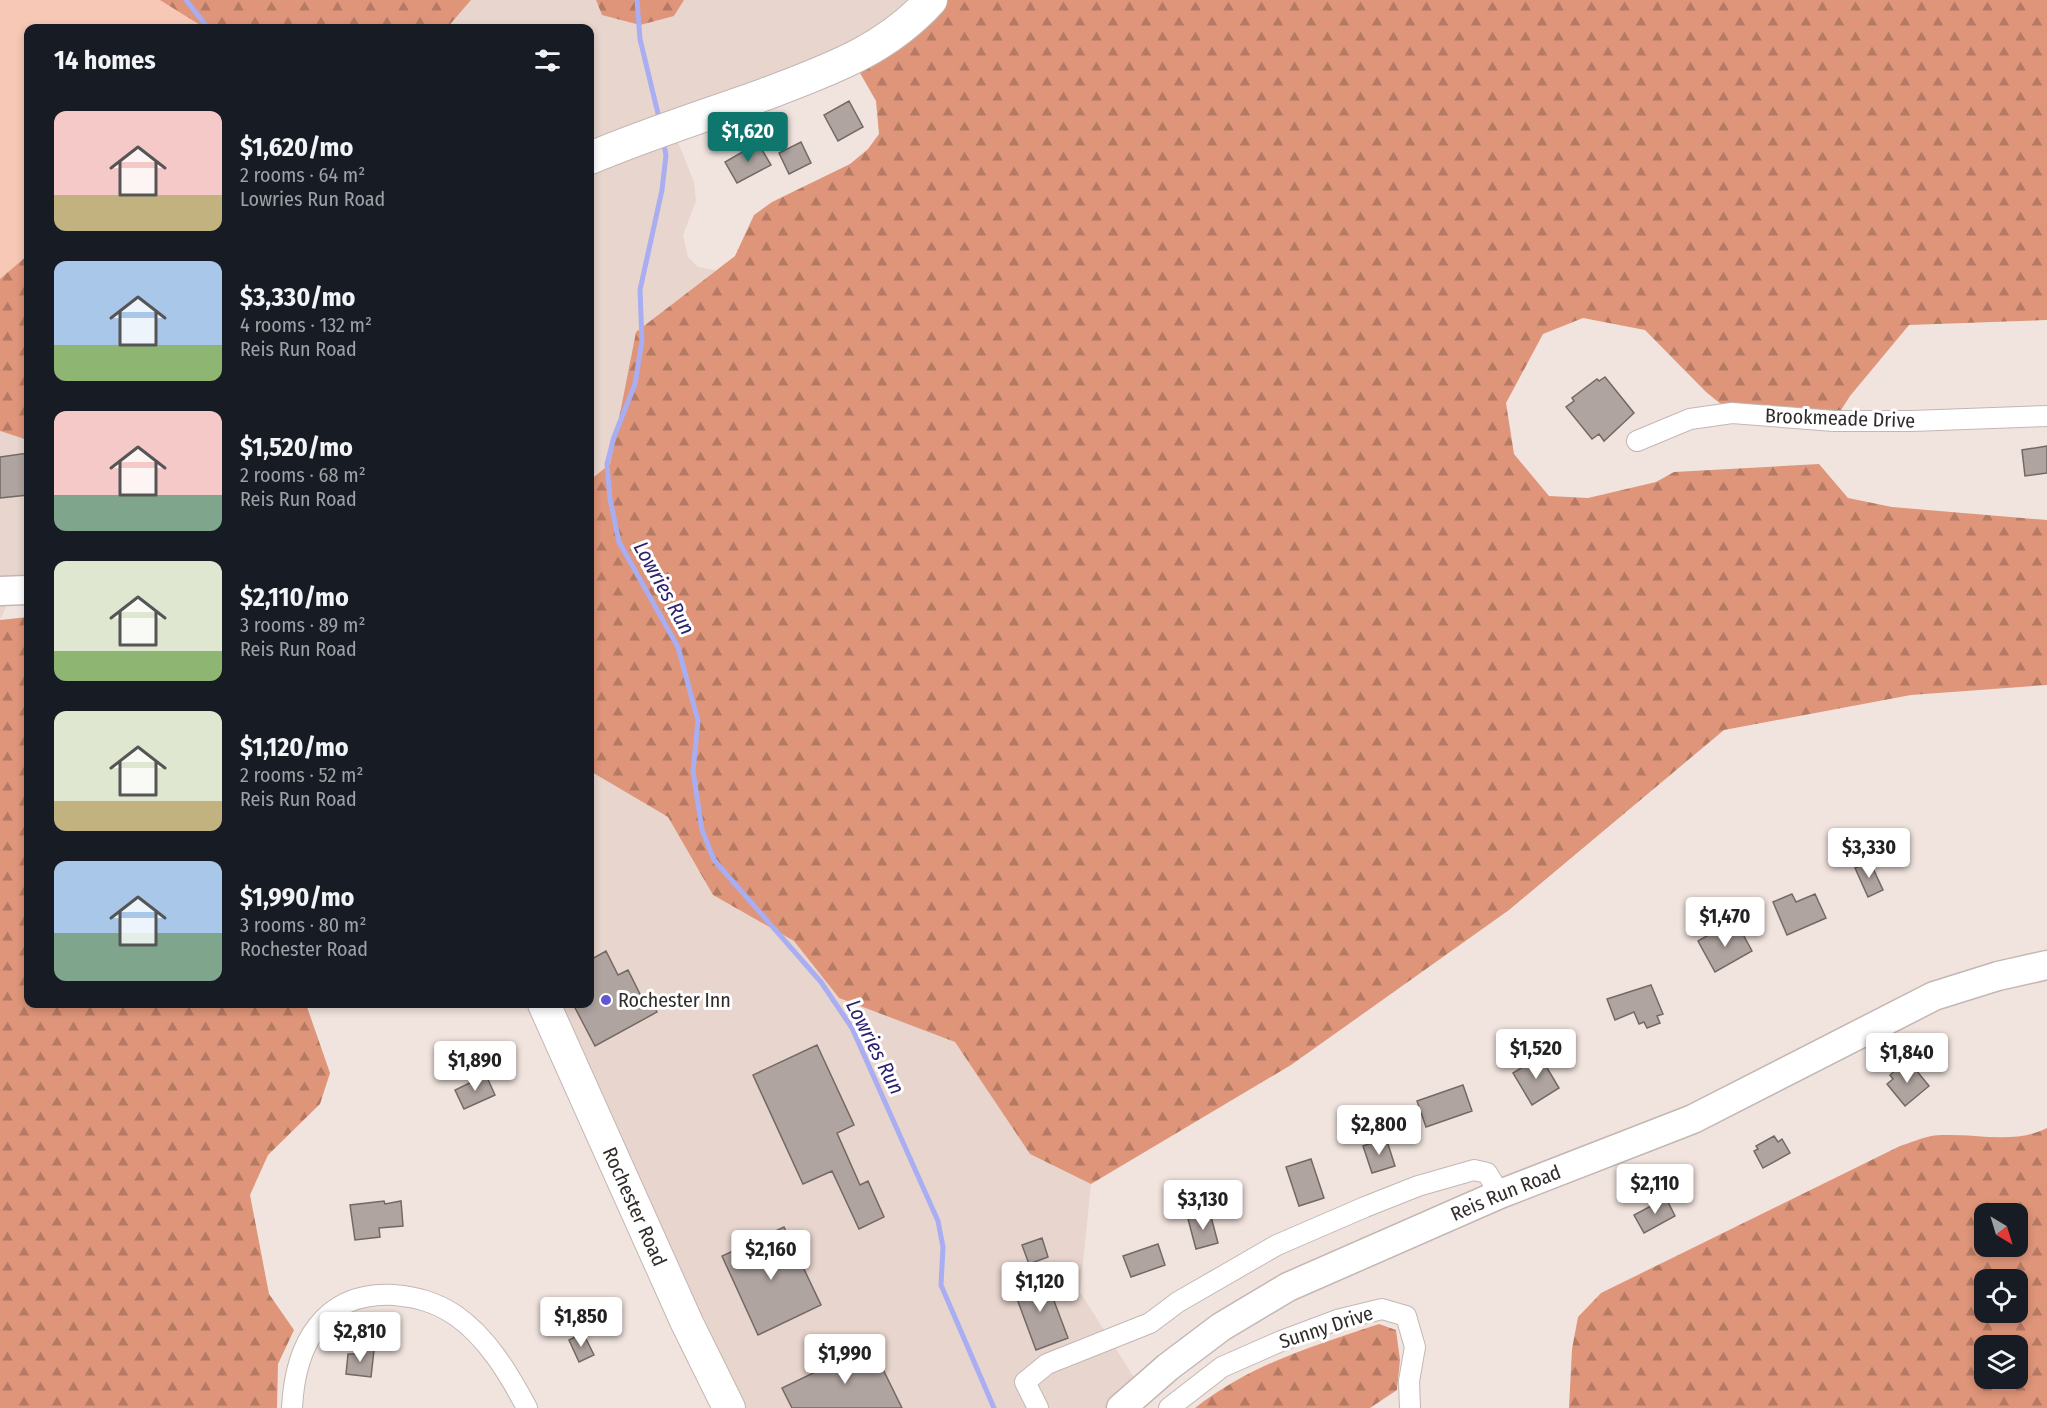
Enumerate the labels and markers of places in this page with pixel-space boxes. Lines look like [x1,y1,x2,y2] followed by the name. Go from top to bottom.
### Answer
[699,112,797,163] pin: $1,620
[1820,828,1918,879] pin: $3,330
[1676,897,1774,948] pin: $1,470
[618,988,731,1012] place label: Rochester Inn
[599,993,613,1007] marker: Rochester Inn
[1487,1029,1585,1080] pin: $1,520
[1858,1033,1956,1084] pin: $1,840
[426,1041,524,1092] pin: $1,890
[1330,1105,1428,1156] pin: $2,800
[1606,1164,1704,1215] pin: $2,110
[1154,1180,1252,1231] pin: $3,130
[722,1230,820,1281] pin: $2,160
[991,1262,1089,1313] pin: $1,120
[532,1297,630,1348] pin: $1,850
[311,1312,409,1363] pin: $2,810
[796,1334,894,1385] pin: $1,990

